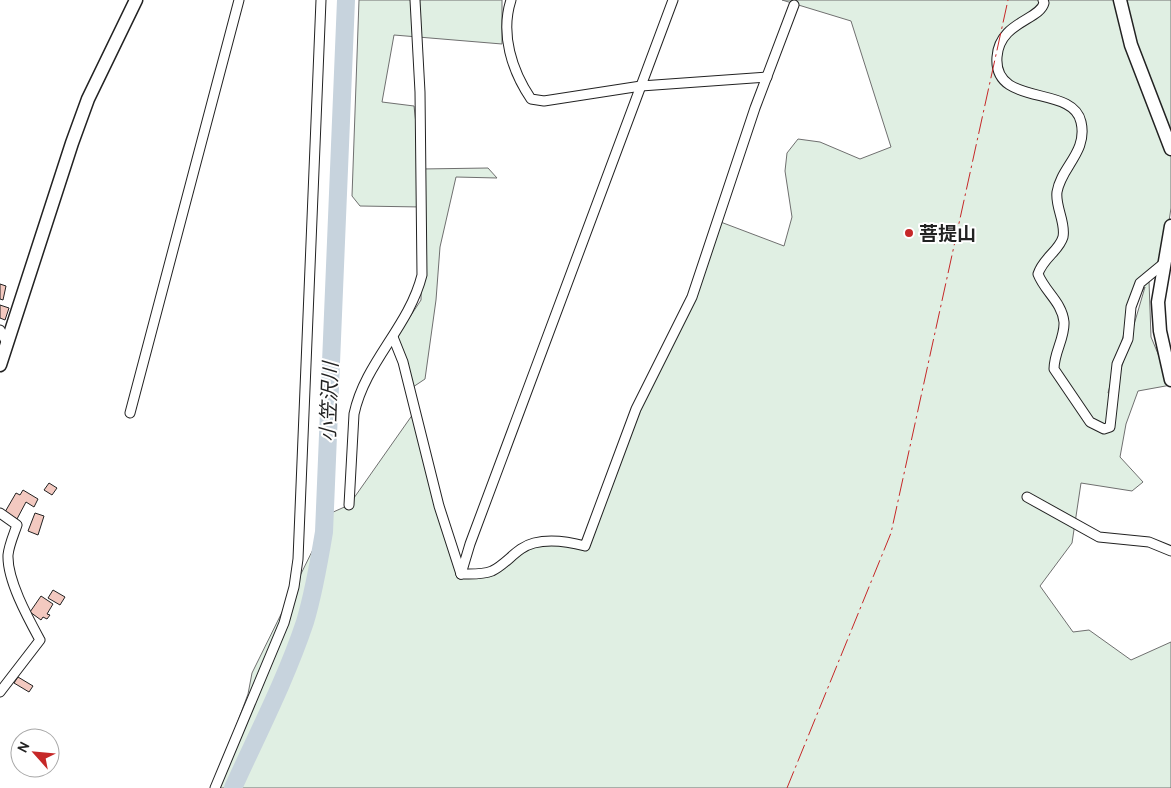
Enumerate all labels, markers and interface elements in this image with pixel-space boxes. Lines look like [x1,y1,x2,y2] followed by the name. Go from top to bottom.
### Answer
[919,222,976,245] place label: 菩提山
[903,227,915,239] marker: 菩提山
[316,360,342,442] water label: 小笠沢川
[10,728,60,778] north arrow
[13,739,34,756] text: N

